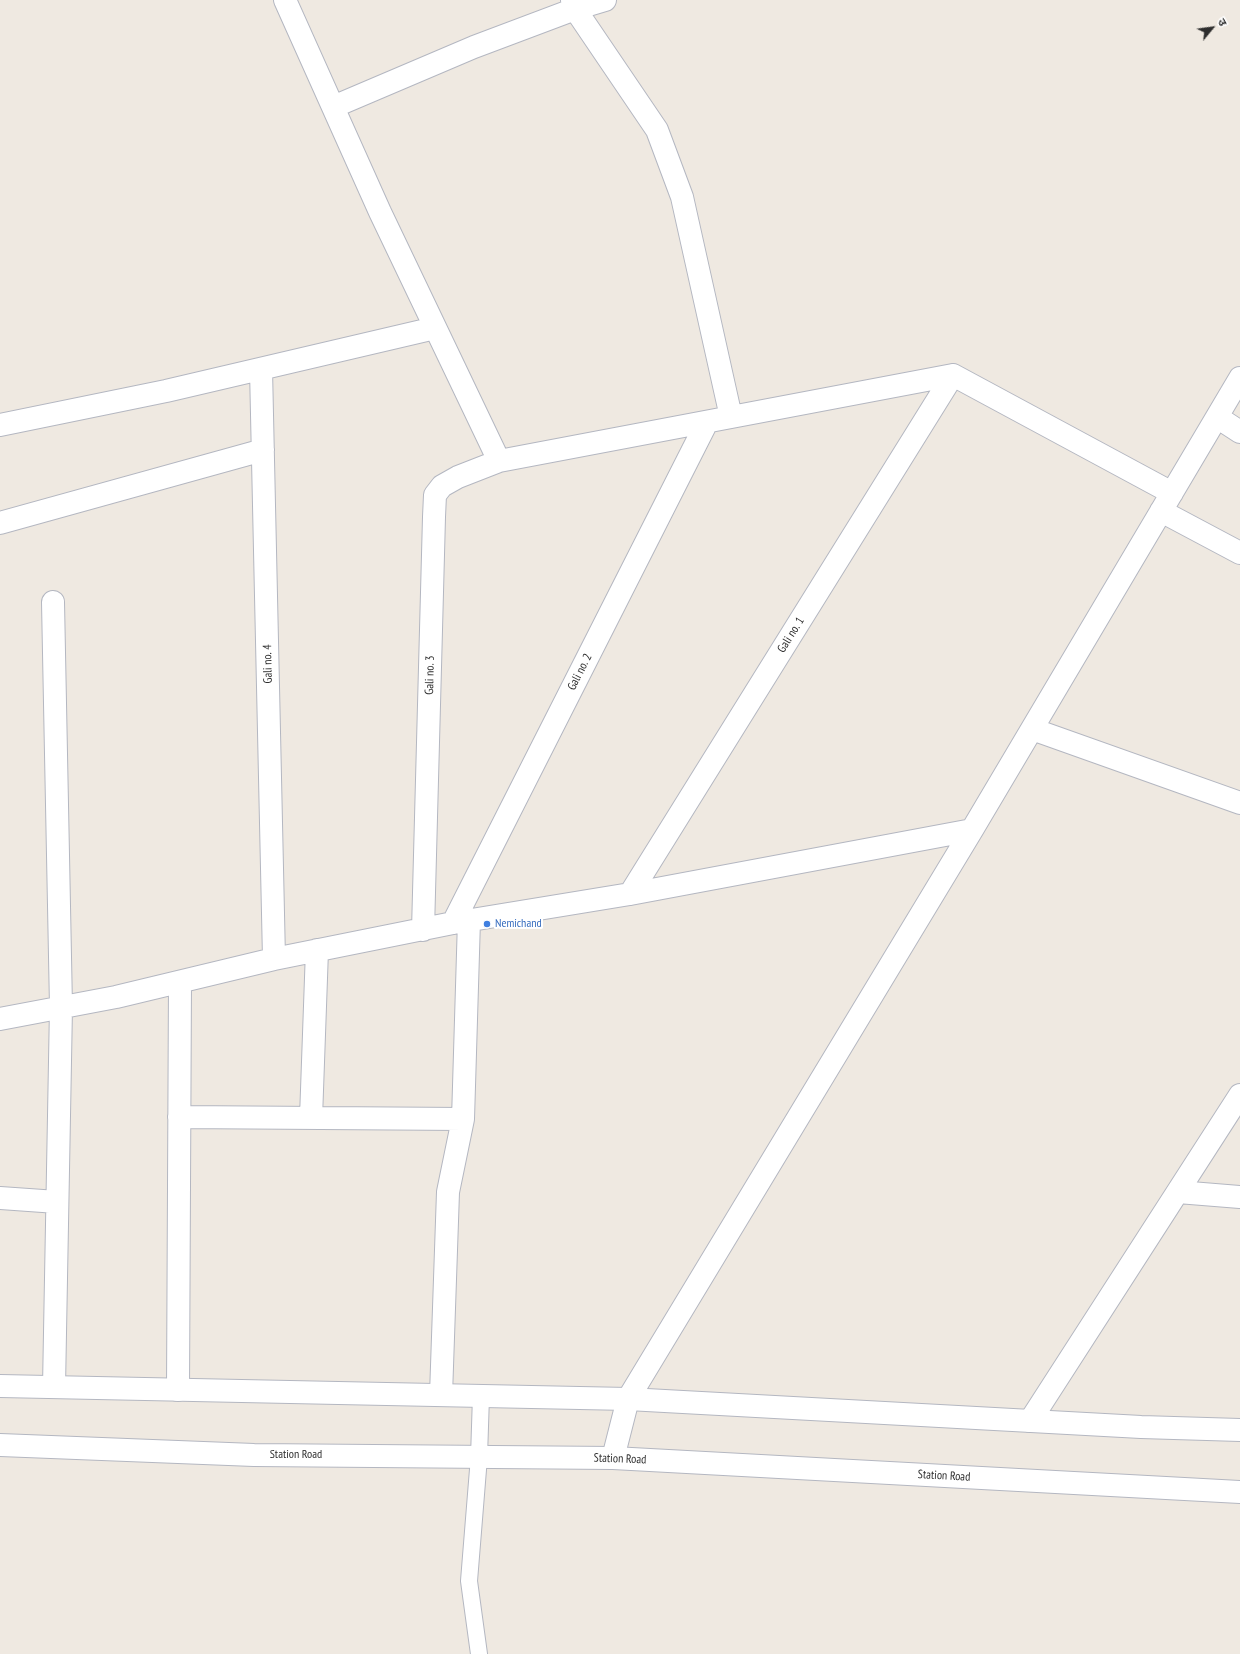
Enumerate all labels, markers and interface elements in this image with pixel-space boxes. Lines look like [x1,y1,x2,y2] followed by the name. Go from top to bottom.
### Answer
[1192,8,1232,48] north arrow
[1215,16,1230,28] text: उ
[775,615,807,655] street label: Gali no. 1
[260,644,276,684] street label: Gali no. 4
[565,651,595,693] street label: Gali no. 2
[422,655,438,695] street label: Gali no. 3
[495,917,542,931] place label: Nemichand
[482,919,492,929] marker: Nemichand
[270,1448,322,1462] street label: Station Road
[593,1451,647,1467] street label: Station Road
[917,1467,971,1485] street label: Station Road

